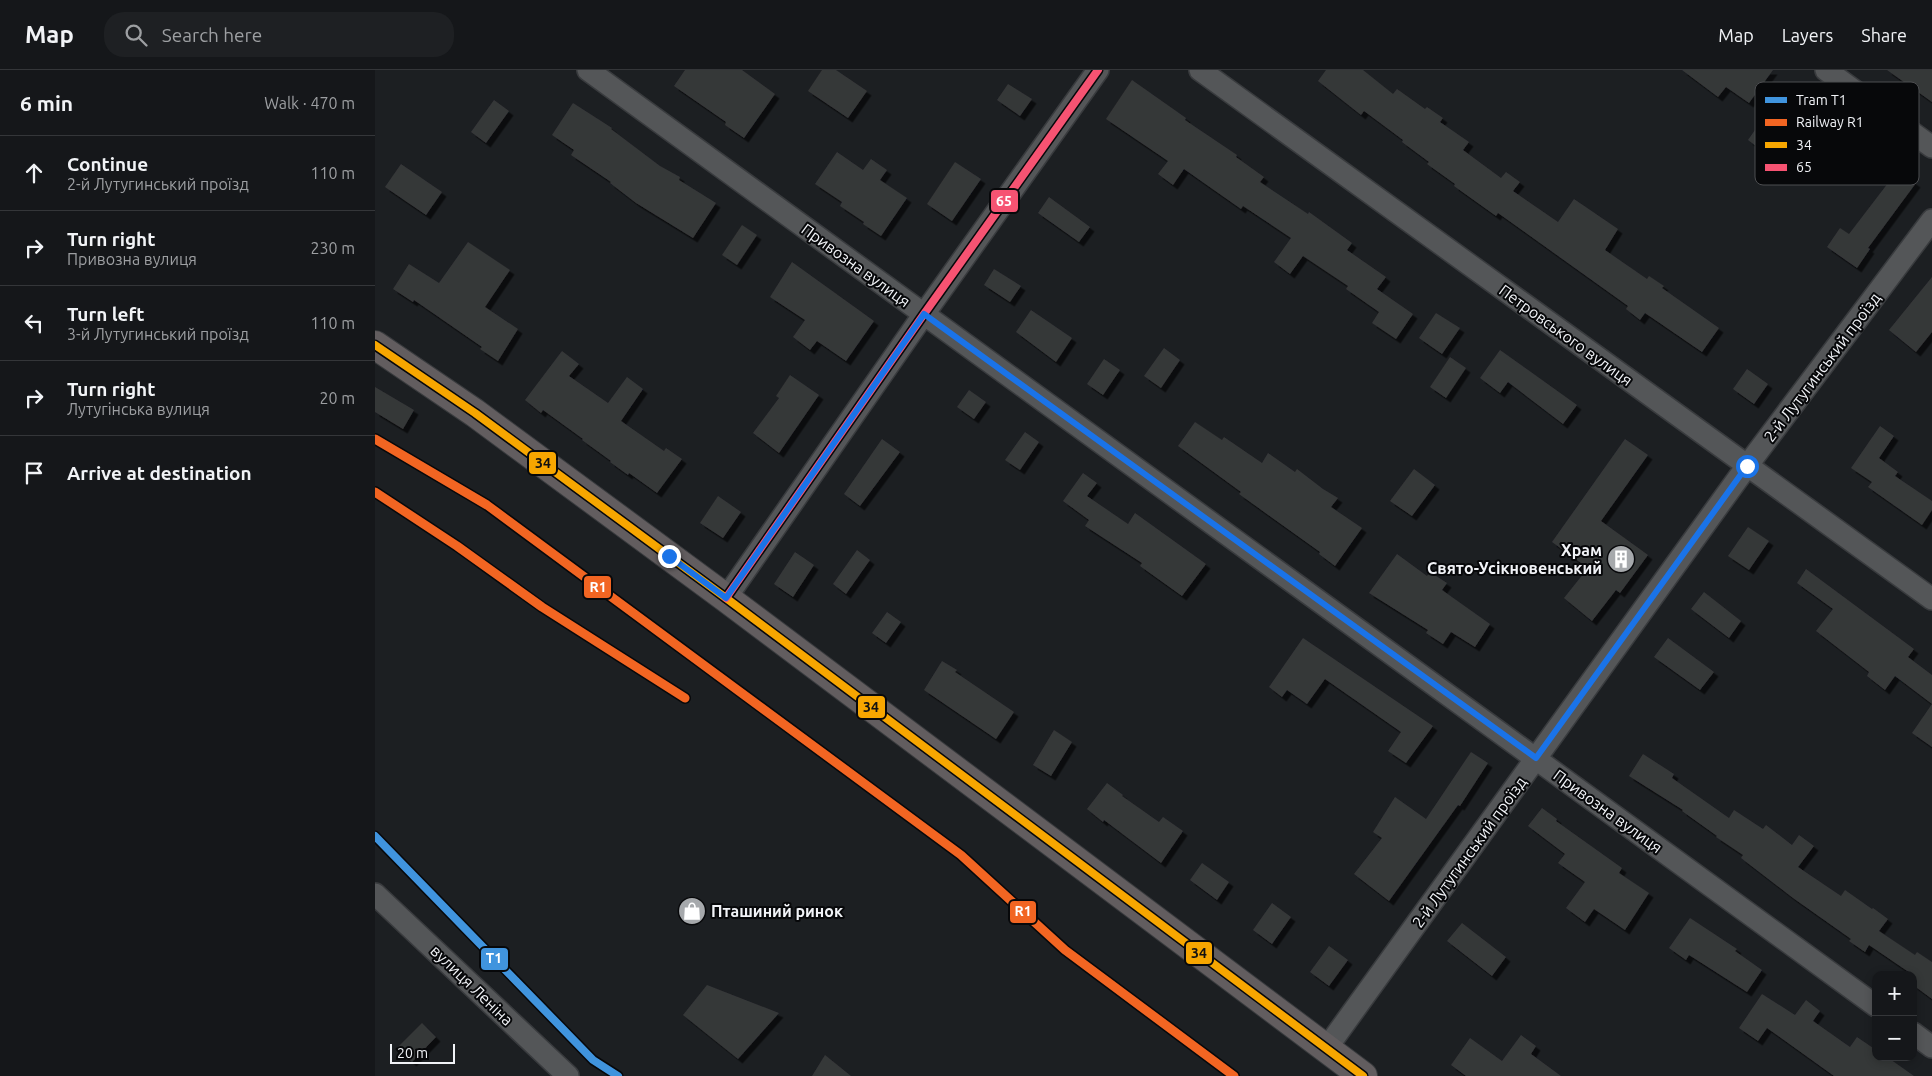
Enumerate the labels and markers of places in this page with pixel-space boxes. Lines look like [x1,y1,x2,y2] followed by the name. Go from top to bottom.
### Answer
[1427,541,1602,577] place label: Храм Свято-Усікновенський
[1606,544,1636,574] building icon: Храм Свято-Усікновенський
[677,896,707,926] shop icon: Пташиний ринок
[711,902,843,920] place label: Пташиний ринок

